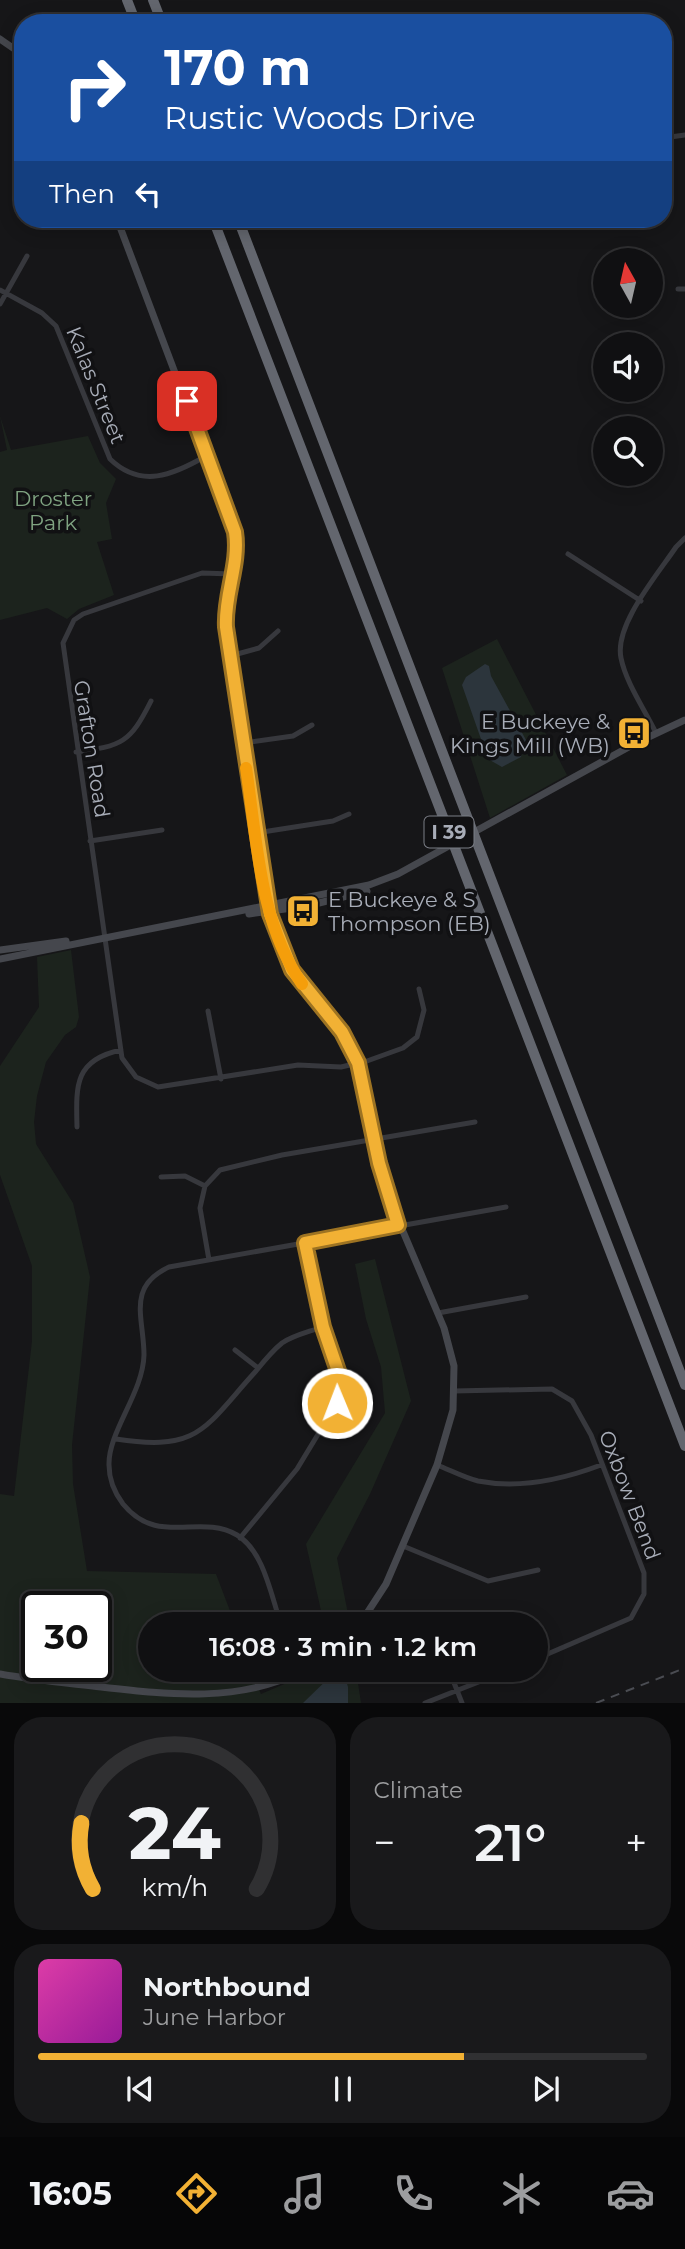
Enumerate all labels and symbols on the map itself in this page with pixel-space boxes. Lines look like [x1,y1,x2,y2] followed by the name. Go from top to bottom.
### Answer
[593,248,663,318] north arrow
[61,323,131,447] street label: Kalas Street
[157,371,217,431] pin
[14,486,92,535] park label: Droster Park
[69,678,115,820] street label: Grafton Road
[450,709,610,758] place label: E Buckeye & Kings Mill (WB)
[615,714,653,752] bus stop icon: E Buckeye & Kings Mill (WB)
[424,817,474,848] road number: I 39
[328,887,491,936] place label: E Buckeye & S Thompson (EB)
[284,892,322,930] bus stop icon: E Buckeye & S Thompson (EB)
[300,1366,374,1440] position arrow
[594,1427,666,1563] street label: Oxbow Bend
[21,1591,112,1682] speed limit sign: 30

